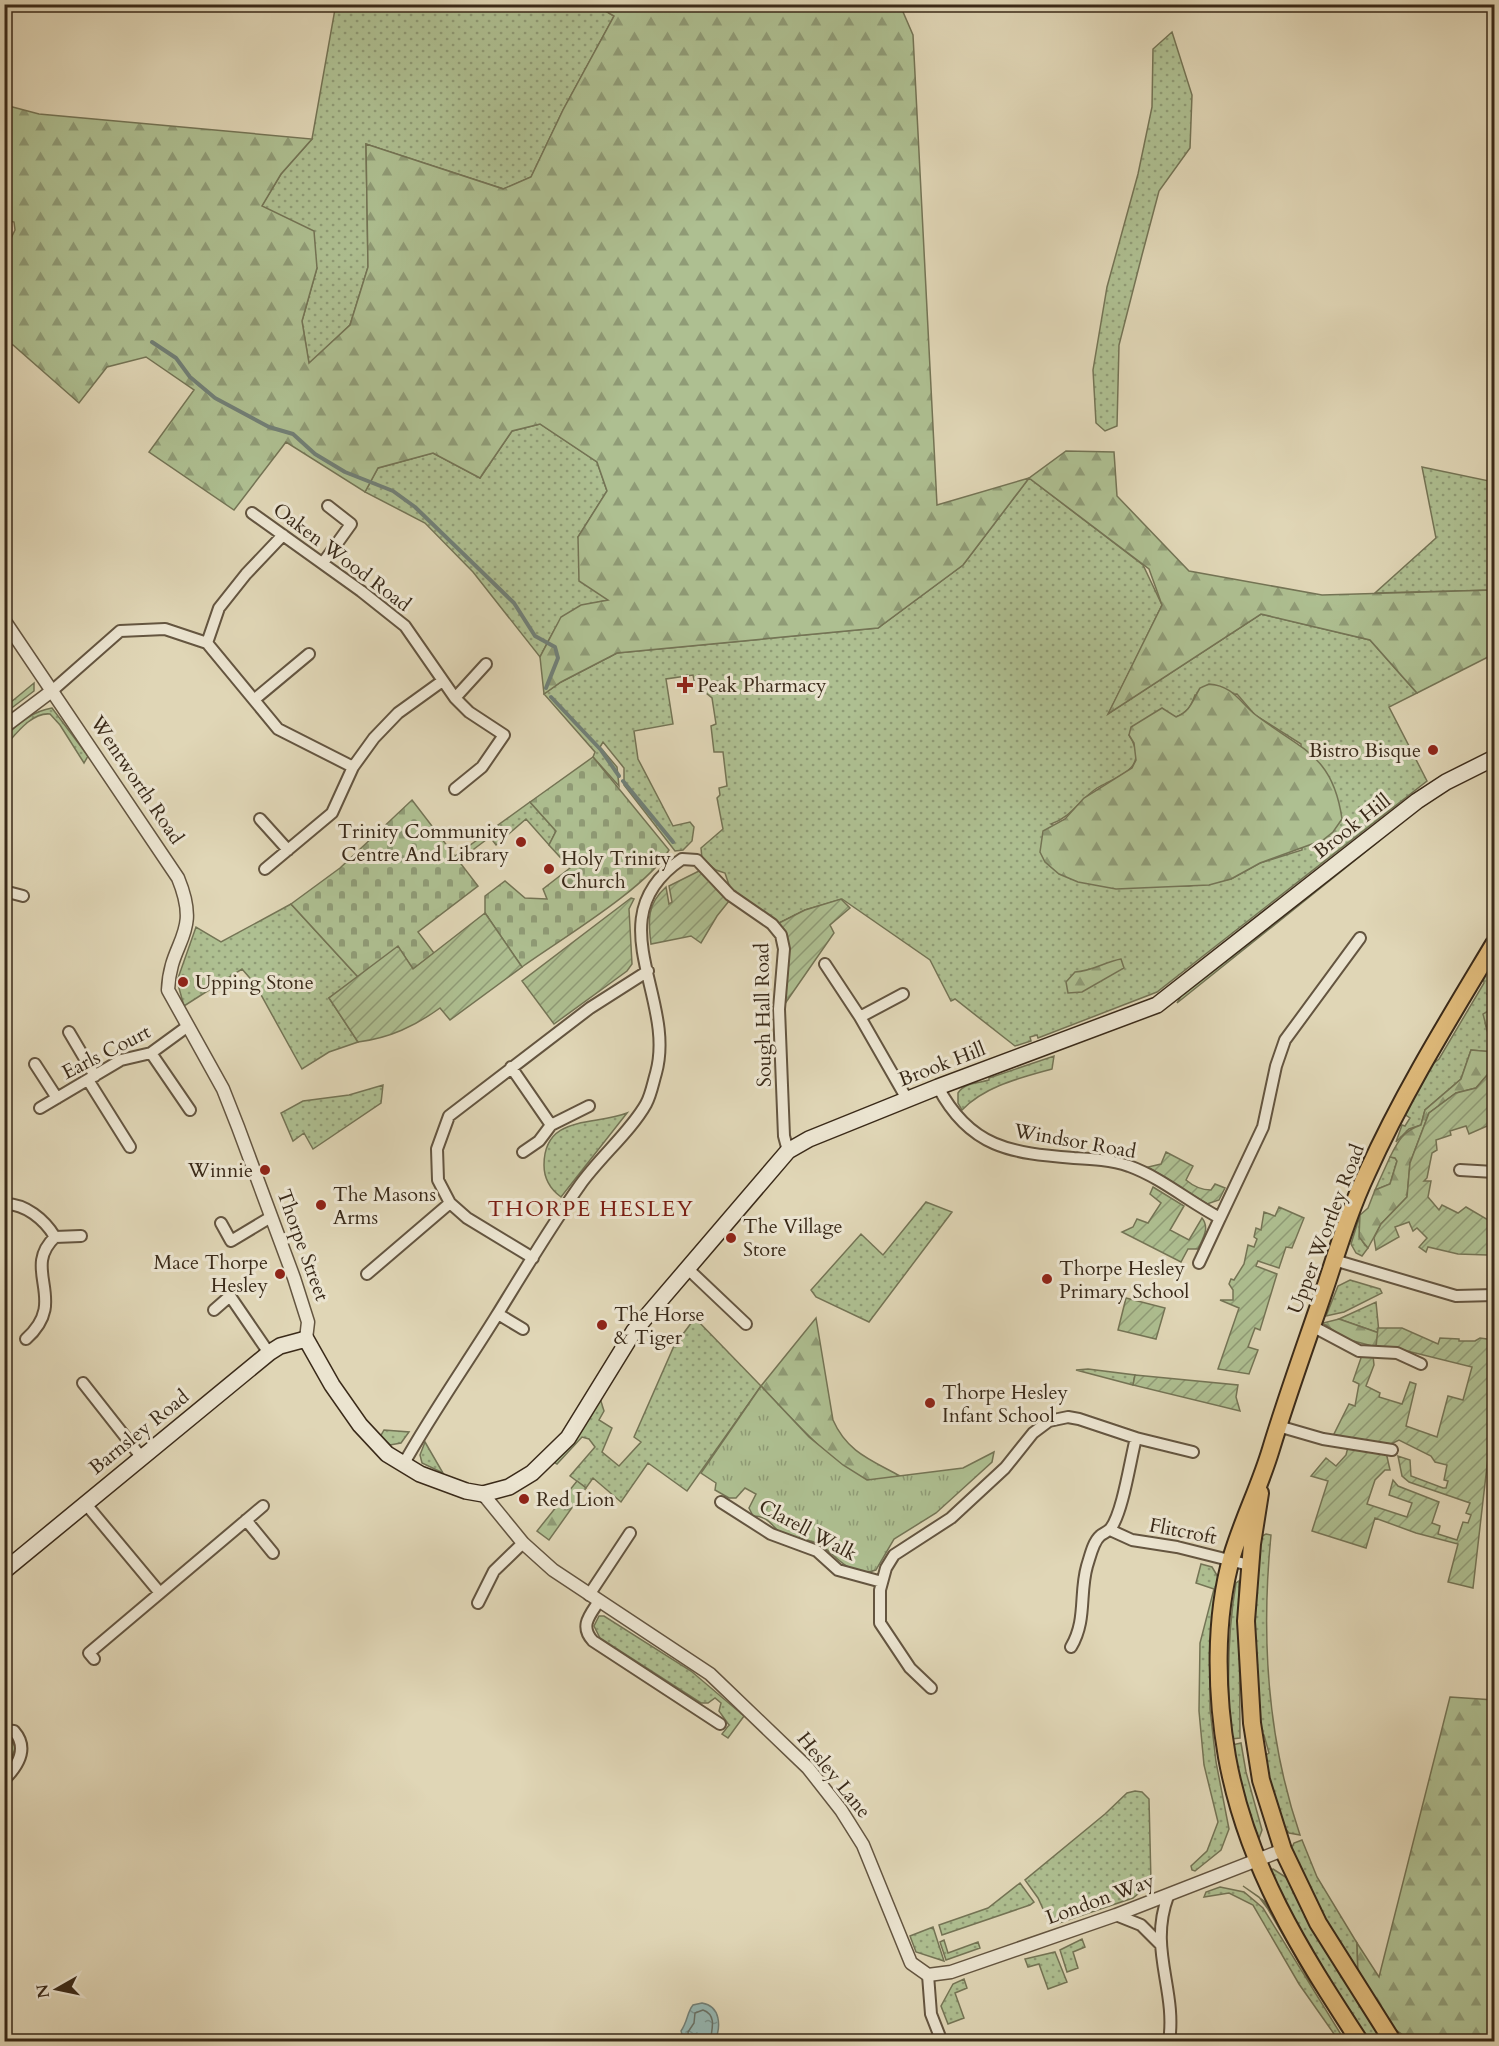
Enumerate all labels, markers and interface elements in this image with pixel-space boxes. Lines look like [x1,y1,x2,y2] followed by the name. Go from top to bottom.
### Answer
[268,496,417,618] street label: Oaken Wood Road
[697,672,827,699] place label: Peak Pharmacy
[678,678,692,692] marker: Peak Pharmacy
[83,710,190,850] street label: Wentworth Road
[1309,737,1421,764] place label: Bistro Bisque
[1426,743,1440,757] marker: Bistro Bisque
[1308,787,1396,865] street label: Brook Hill
[337,818,509,868] place label: Trinity Community Centre And Library
[514,835,528,849] marker: Trinity Community Centre And Library
[561,845,671,895] place label: Holy Trinity Church
[542,862,556,876] marker: Holy Trinity Church
[748,942,778,1087] street label: Sough Hall Road
[195,969,314,996] place label: Upping Stone
[176,975,190,989] marker: Upping Stone
[57,1018,156,1086] street label: Earls Court
[895,1035,989,1093] street label: Brook Hill
[1011,1117,1139,1165] street label: Windsor Road
[1281,1140,1371,1318] street label: Upper Wortley Road
[187,1157,253,1184] place label: Winnie
[258,1163,272,1177] marker: Winnie
[333,1181,436,1231] place label: The Masons Arms
[270,1185,336,1305] street label: Thorpe Street
[487,1194,695,1224] district label: THORPE HESLEY
[314,1198,328,1212] marker: The Masons Arms
[743,1213,843,1263] place label: The Village Store
[724,1231,738,1245] marker: The Village Store
[153,1249,268,1299] place label: Mace Thorpe Hesley
[1059,1255,1189,1305] place label: Thorpe Hesley Primary School
[273,1267,287,1281] marker: Mace Thorpe Hesley
[1040,1272,1054,1286] marker: Thorpe Hesley Primary School
[614,1301,705,1351] place label: The Horse & Tiger
[595,1318,609,1332] marker: The Horse & Tiger
[942,1379,1069,1429] place label: Thorpe Hesley Infant School
[83,1383,195,1481] street label: Barnsley Road
[923,1396,937,1410] marker: Thorpe Hesley Infant School
[536,1486,615,1513] place label: Red Lion
[517,1492,531,1506] marker: Red Lion
[754,1493,862,1567] street label: Clarell Walk
[1147,1511,1220,1551] street label: Flitcroft
[791,1726,877,1824] street label: Hesley Lane
[1042,1867,1158,1931] street label: London Way
[27,1959,87,2019] north arrow
[31,1983,55,2000] text: N

